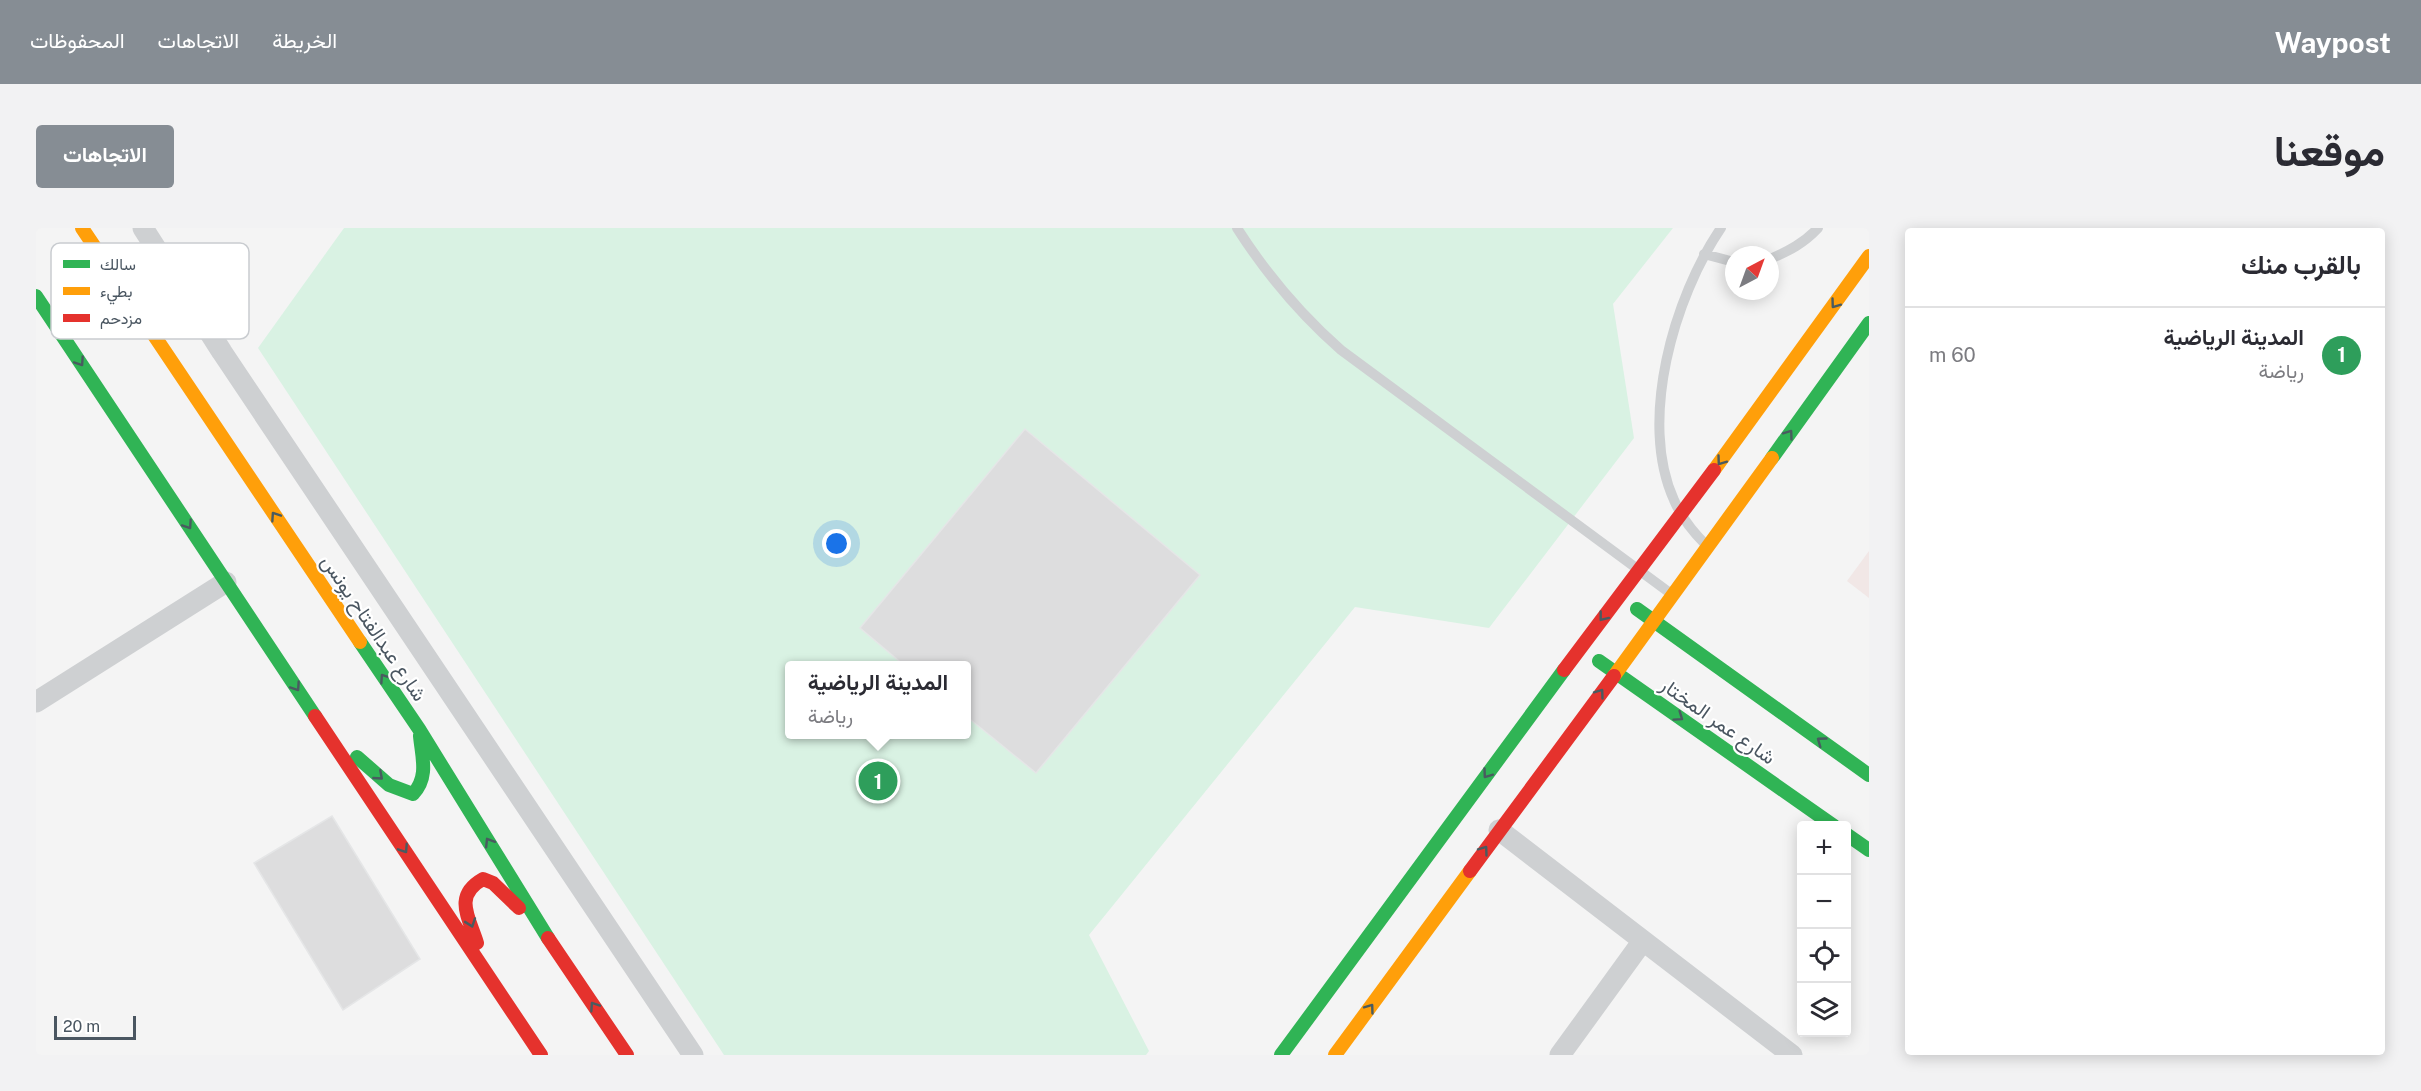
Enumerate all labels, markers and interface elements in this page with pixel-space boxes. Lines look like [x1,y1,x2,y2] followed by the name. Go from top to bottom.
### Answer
[2275,26,2391,59] text: Waypost
[30,28,125,53] text: المحفوظات
[158,28,239,53] text: الاتجاهات
[272,28,337,53] text: الخريطة
[36,125,174,188] button: الاتجاهات
[2274,126,2385,175] text: موقعنا
[51,243,249,339] legend
[1725,246,1779,300] north arrow
[2241,249,2361,280] text: بالقرب منك
[100,255,136,274] text: سالك
[100,282,132,305] text: بطيء
[1831,297,1842,308] one-way arrow
[100,309,142,329] text: مزدحم
[2164,324,2304,350] text: المدينة الرياضية
[1929,343,1976,367] text: 60 m
[2337,343,2346,367] text: 1
[73,356,84,367] one-way arrow
[2259,359,2304,383] text: رياضة
[1782,430,1793,441] one-way arrow
[1717,455,1728,466] one-way arrow
[271,512,283,522] one-way arrow
[181,518,192,529] one-way arrow
[822,529,851,558] your location
[315,550,432,707] street label: شارع عبدالفتاح يونس
[1600,611,1611,622] one-way arrow
[785,661,971,739] popup
[808,669,948,695] text: المدينة الرياضية
[1654,672,1780,771] street label: شارع عمر المختار
[380,674,392,684] one-way arrow
[289,681,301,691] one-way arrow
[1593,689,1604,700] one-way arrow
[808,704,853,728] text: رياضة
[1673,710,1684,721] one-way arrow
[1817,737,1828,748] one-way arrow
[858,758,898,804] pin: 1
[1483,767,1494,778] one-way arrow
[372,769,383,780] one-way arrow
[1797,821,1851,1037] map controls
[1797,821,1851,875] button: +
[485,838,497,848] one-way arrow
[397,843,408,854] one-way arrow
[1477,846,1488,857] one-way arrow
[1797,875,1851,929] button: −
[463,918,476,928] one-way arrow
[1797,929,1851,983] button: locate
[1797,983,1851,1037] button: layers
[591,1002,602,1013] one-way arrow
[1362,1003,1373,1014] one-way arrow
[54,1013,136,1040] scale bar
[63,1017,100,1036] text: 20 m

